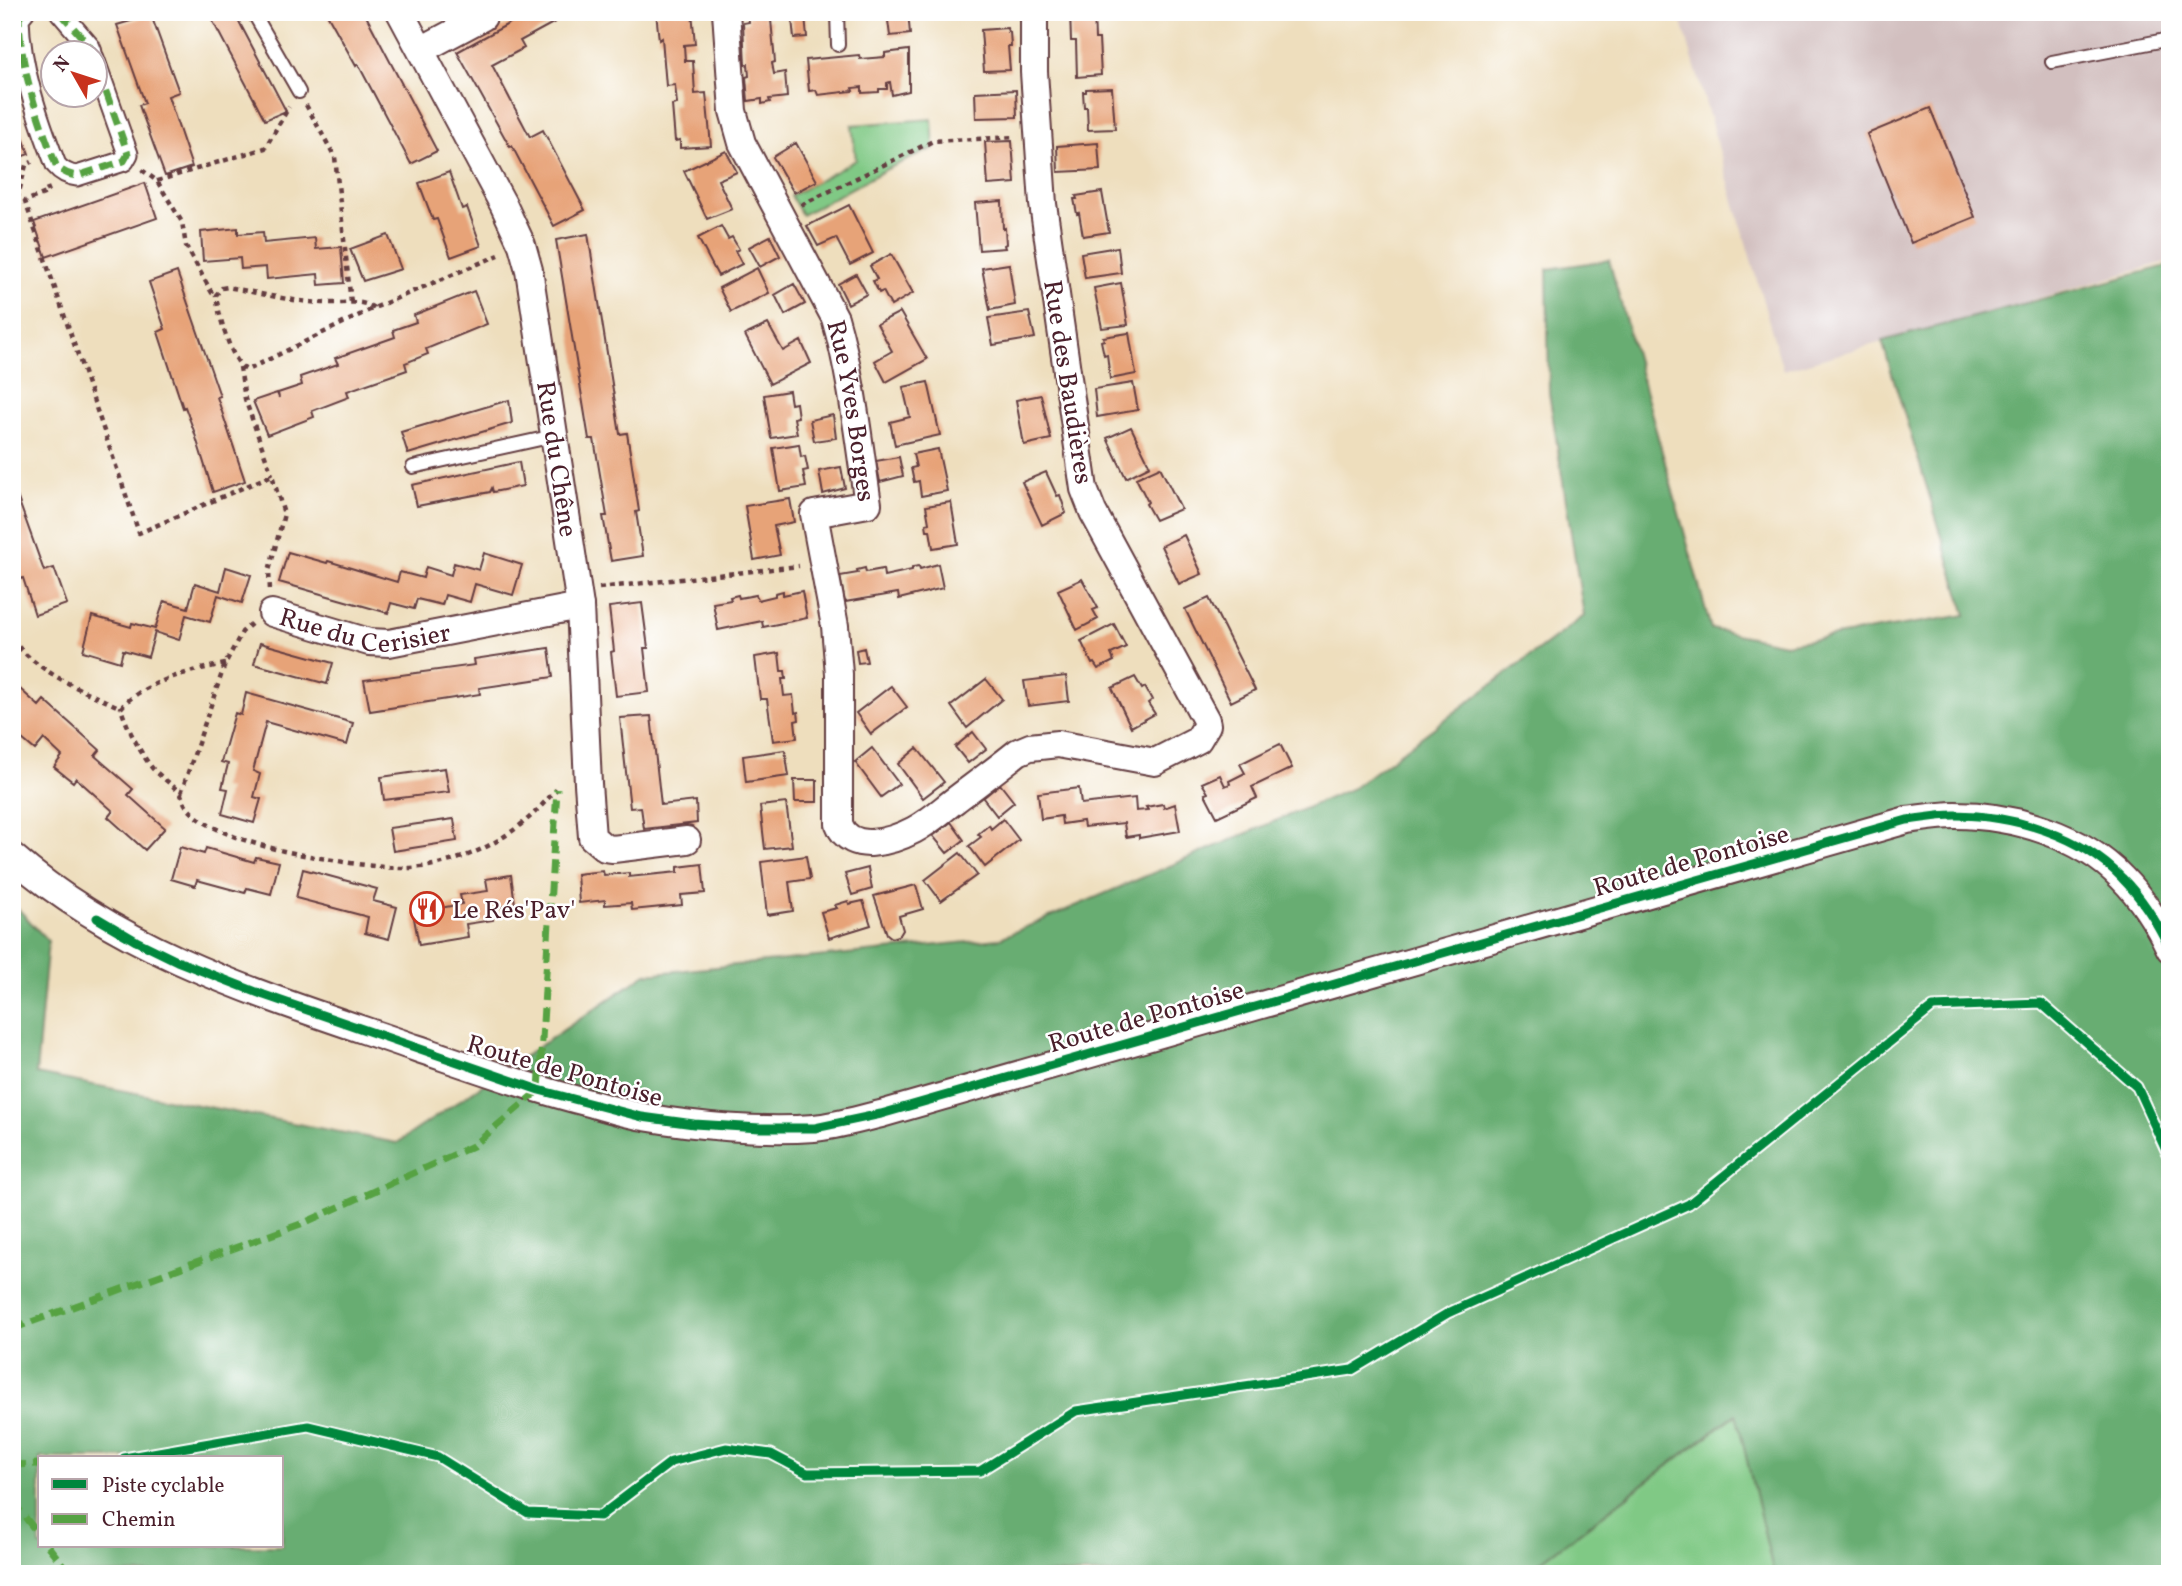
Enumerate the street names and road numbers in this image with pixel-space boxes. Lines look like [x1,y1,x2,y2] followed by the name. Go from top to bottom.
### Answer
[1033,278,1101,487] street label: Rue des Baudières
[816,316,883,504] street label: Rue Yves Borges
[526,379,585,540] street label: Rue du Chêne
[275,600,454,663] street label: Rue du Cerisier
[1589,817,1794,907] street label: Route de Pontoise
[1044,973,1249,1063] street label: Route de Pontoise
[462,1027,667,1117] street label: Route de Pontoise

